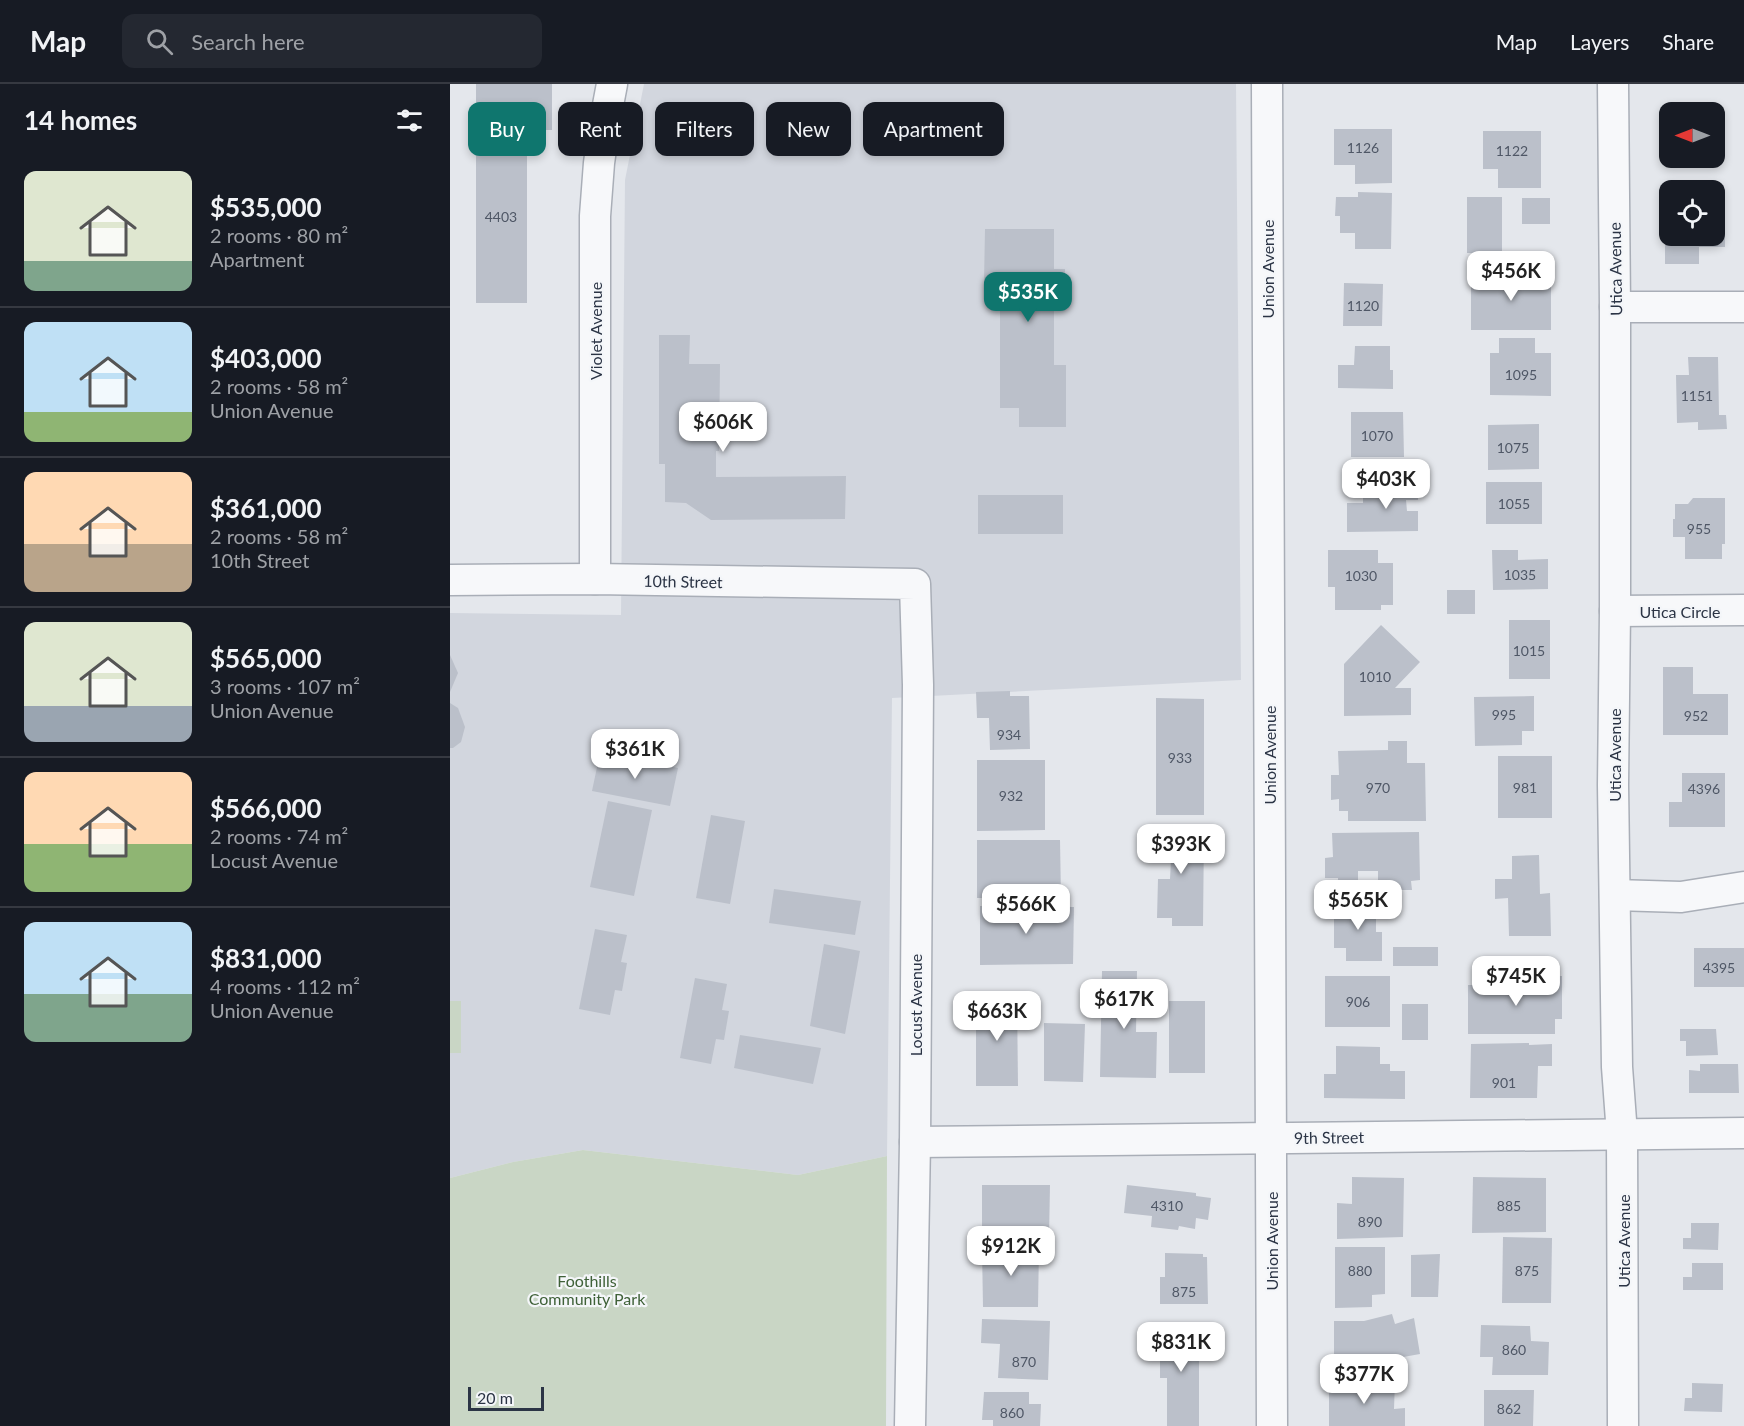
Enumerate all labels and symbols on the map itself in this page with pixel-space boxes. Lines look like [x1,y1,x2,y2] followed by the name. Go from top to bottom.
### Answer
[1659,102,1725,168] north arrow
[1347,139,1379,156] house number: 1126
[1496,142,1528,159] house number: 1122
[485,208,517,225] house number: 4403
[1258,220,1277,318] street label: Union Avenue
[1605,222,1625,316] street label: Utica Avenue
[1469,251,1553,302] pin: $456K
[986,272,1070,323] pin: $535K
[586,282,605,380] street label: Violet Avenue
[1347,297,1379,314] house number: 1120
[1505,366,1537,383] house number: 1095
[1681,387,1713,404] house number: 1151
[681,402,765,453] pin: $606K
[1361,427,1393,444] house number: 1070
[1497,439,1529,456] house number: 1075
[1344,459,1428,510] pin: $403K
[1498,495,1530,512] house number: 1055
[1687,520,1711,537] house number: 955
[1504,566,1536,583] house number: 1035
[1345,567,1377,584] house number: 1030
[643,571,723,591] street label: 10th Street
[1639,602,1721,621] street label: Utica Circle
[1513,642,1545,659] house number: 1015
[1359,668,1391,685] house number: 1010
[1260,706,1279,804] street label: Union Avenue
[1492,706,1516,723] house number: 995
[1684,707,1708,724] house number: 952
[1605,708,1624,802] street label: Utica Avenue
[997,726,1021,743] house number: 934
[593,729,677,780] pin: $361K
[1168,749,1192,766] house number: 933
[1366,779,1390,796] house number: 970
[1513,779,1537,796] house number: 981
[1688,780,1720,797] house number: 4396
[999,787,1023,804] house number: 932
[1139,824,1223,875] pin: $393K
[1316,880,1400,931] pin: $565K
[984,884,1068,935] pin: $566K
[906,954,925,1056] street label: Locust Avenue
[1474,956,1558,1007] pin: $745K
[1703,959,1735,976] house number: 4395
[1082,979,1166,1030] pin: $617K
[955,991,1039,1042] pin: $663K
[1346,993,1370,1010] house number: 906
[1492,1074,1516,1091] house number: 901
[1294,1127,1365,1147] street label: 9th Street
[1262,1192,1281,1290] street label: Union Avenue
[1614,1194,1633,1288] street label: Utica Avenue
[1151,1197,1183,1214] house number: 4310
[1497,1197,1521,1214] house number: 885
[1358,1213,1382,1230] house number: 890
[969,1226,1053,1277] pin: $912K
[1348,1262,1372,1279] house number: 880
[1515,1262,1539,1279] house number: 875
[529,1271,646,1308] park label: Foothills Community Park
[1172,1283,1196,1300] house number: 875
[1139,1322,1223,1373] pin: $831K
[1502,1341,1526,1358] house number: 860
[1012,1353,1036,1370] house number: 870
[1322,1354,1406,1405] pin: $377K
[468,1384,544,1412] scale bar
[1497,1400,1521,1417] house number: 862
[1000,1404,1024,1421] house number: 860

